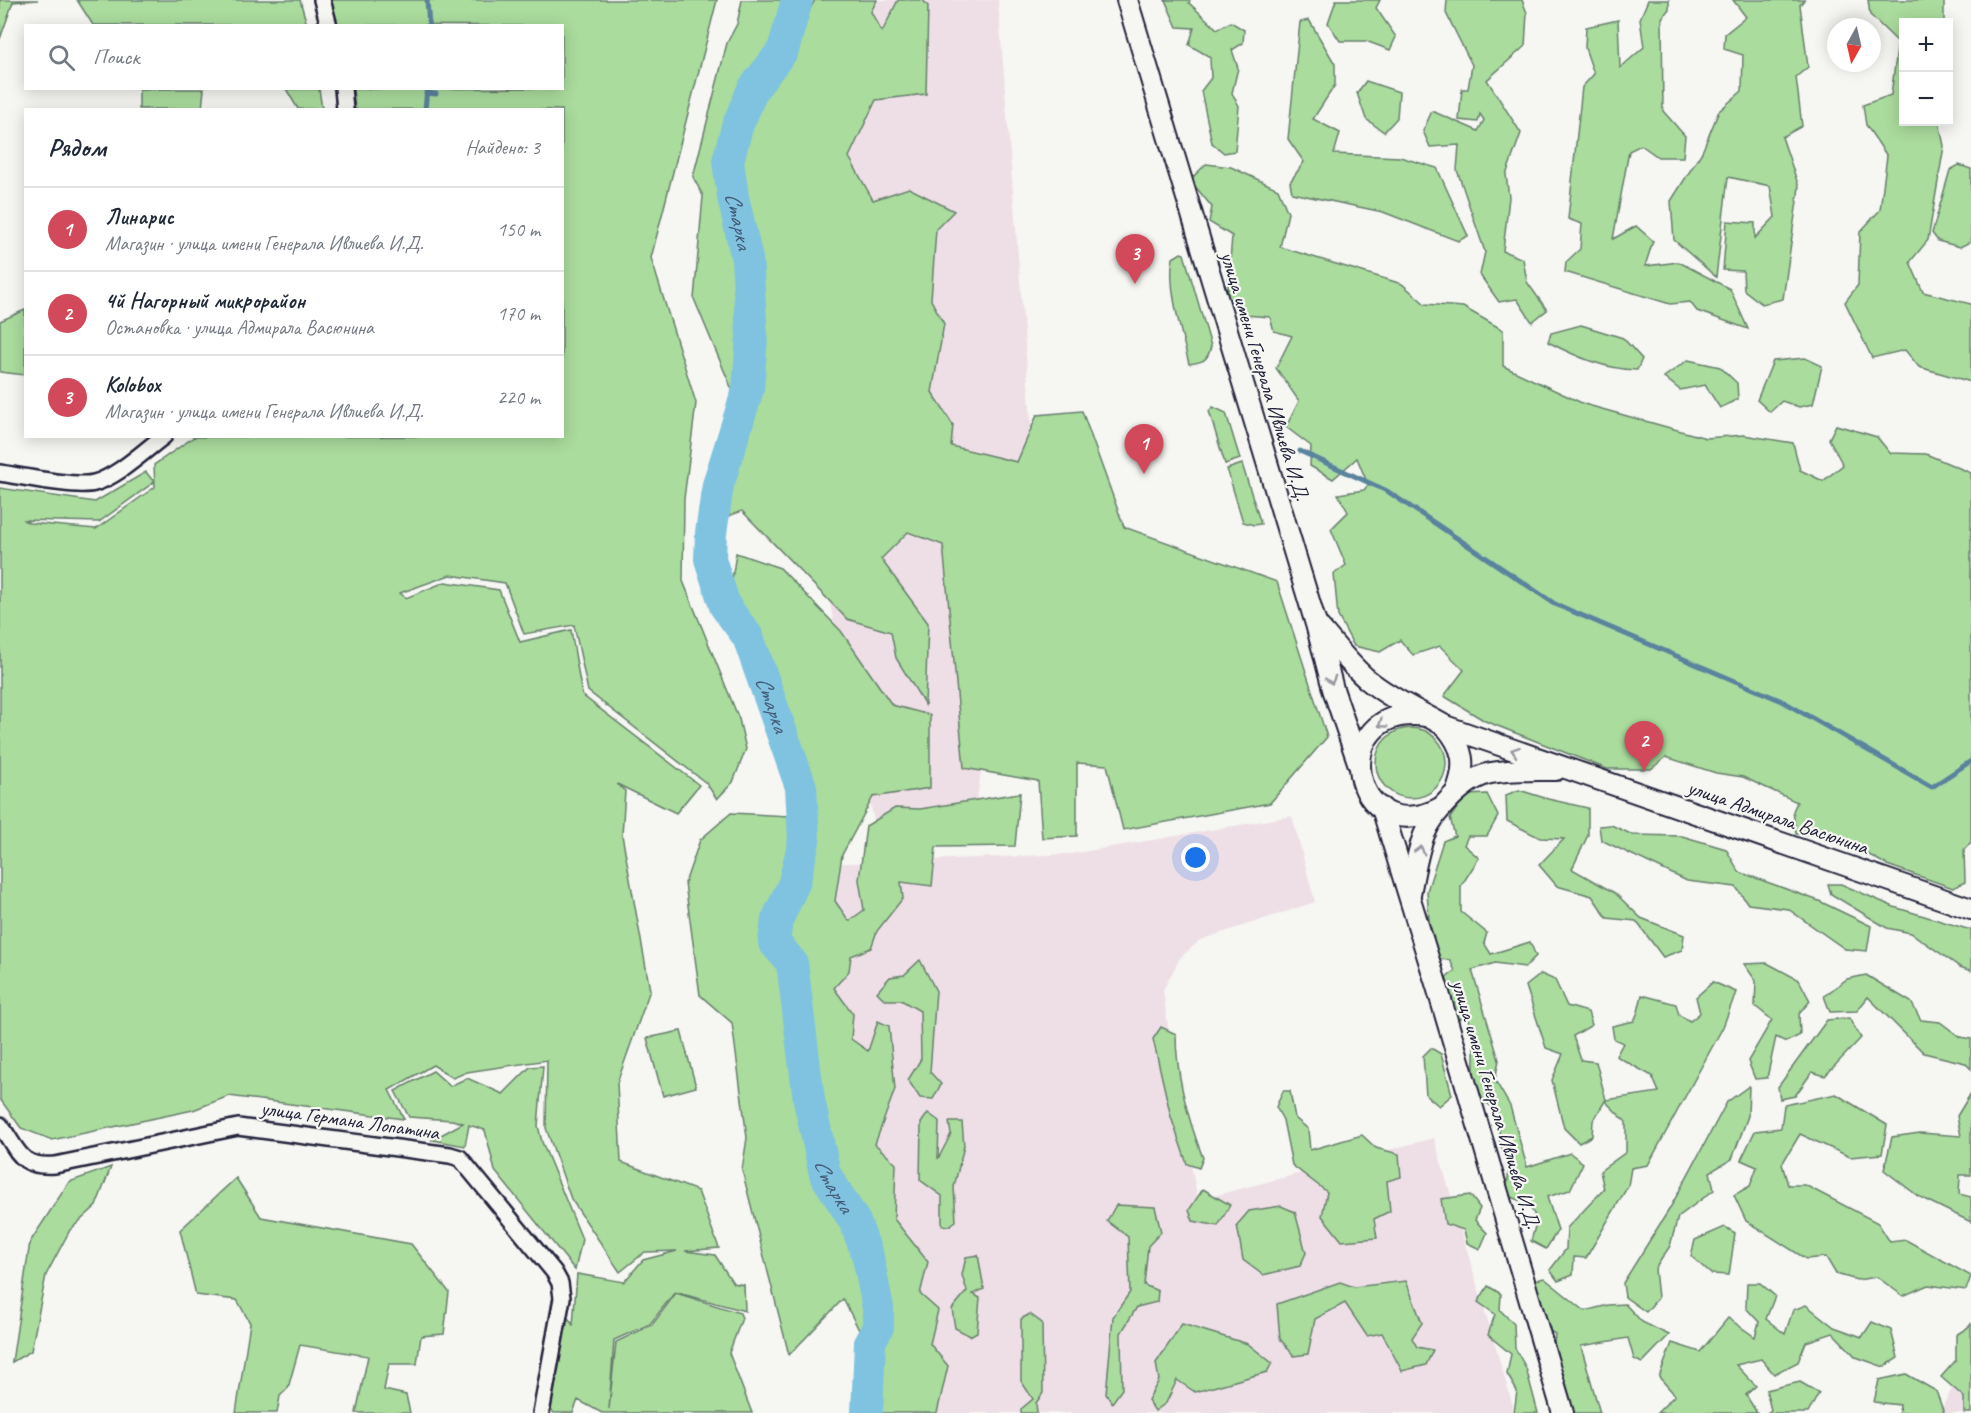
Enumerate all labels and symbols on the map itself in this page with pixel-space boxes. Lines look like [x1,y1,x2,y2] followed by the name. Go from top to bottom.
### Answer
[1827,18,1881,72] north arrow
[718,190,759,254] water label: Старка
[1116,234,1154,284] pin: 3
[1214,247,1315,504] street label: улица имени Генерала Ивлиева И.Д.
[1124,424,1164,474] pin: 1
[749,672,795,738] water label: Старка
[1323,675,1336,685] one-way arrow
[1378,717,1389,728] one-way arrow
[1624,722,1664,771] pin: 2
[1510,746,1521,759] one-way arrow
[1682,773,1874,861] street label: улица Адмирала Васюнина
[1181,843,1210,872] your location
[1413,845,1425,856] one-way arrow
[1445,975,1546,1232] street label: улица имени Генерала Ивлиева И.Д.
[257,1094,443,1146] street label: улица Германа Лопатина
[808,1157,861,1220] water label: Старка

